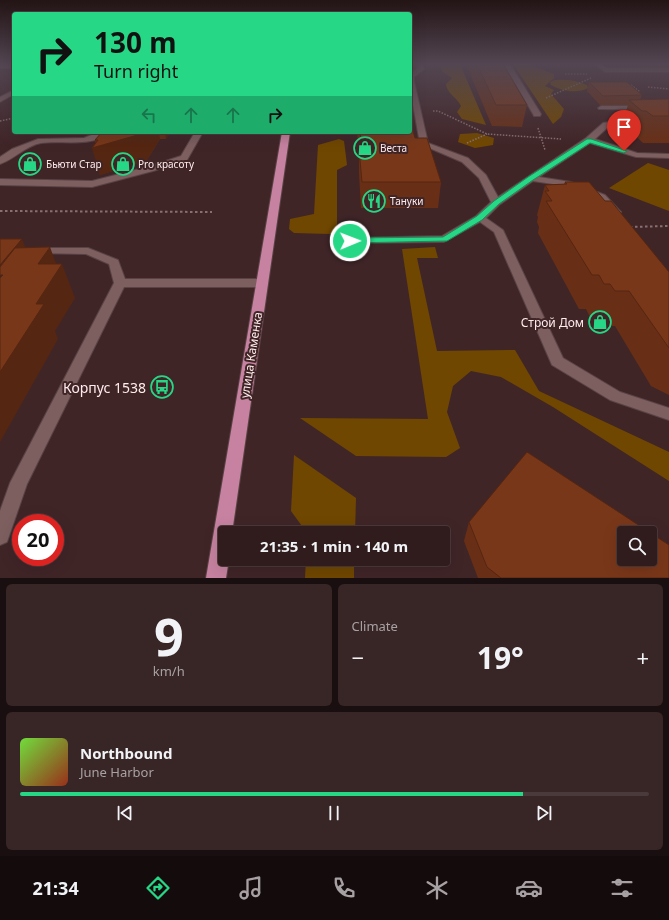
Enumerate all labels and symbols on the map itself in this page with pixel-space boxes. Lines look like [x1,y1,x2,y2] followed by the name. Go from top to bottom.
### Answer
[607,110,641,151] pin
[352,135,378,161] shop icon: Веста
[380,141,407,155] place label: Веста
[17,151,43,177] shop icon: Бьюти Стар
[110,151,136,177] shop icon: Pro красоту
[46,157,102,171] place label: Бьюти Стар
[138,157,195,171] place label: Pro красоту
[361,188,387,214] restaurant icon: Тануки
[390,194,423,208] place label: Тануки
[329,220,371,262] position arrow
[587,309,613,335] shop icon: Строй Дом
[236,311,266,399] street label: улица Каменка
[521,314,584,331] place label: Строй Дом
[149,374,175,400] bus stop icon: Корпус 1538
[63,378,146,397] place label: Корпус 1538
[12,514,64,566] speed limit sign: 20

